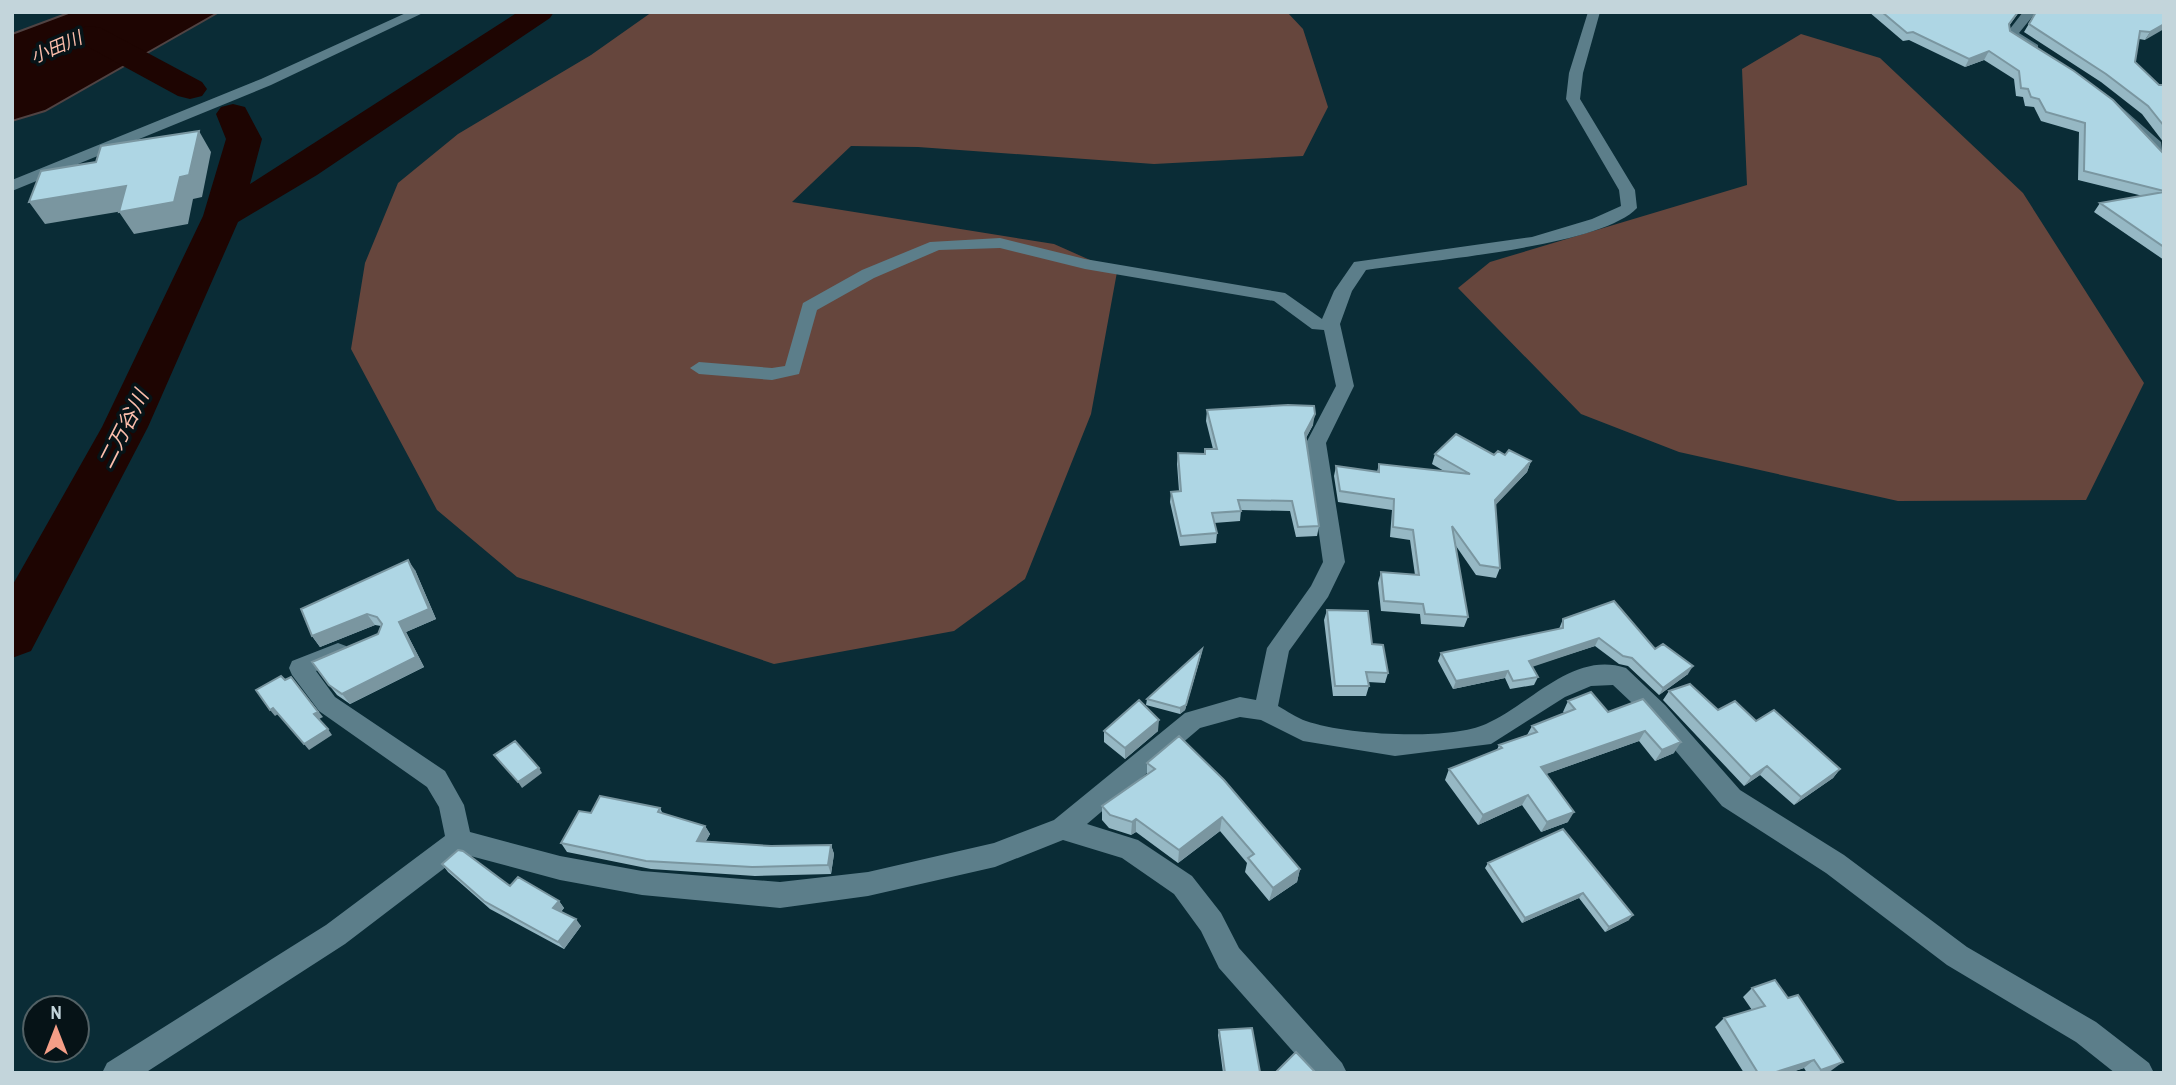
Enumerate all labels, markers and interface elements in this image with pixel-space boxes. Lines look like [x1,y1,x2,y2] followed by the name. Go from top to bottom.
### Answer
[26,24,88,69] water label: 小田川
[91,383,156,473] water label: 二万谷川
[21,994,91,1064] north arrow
[50,999,62,1025] text: N

